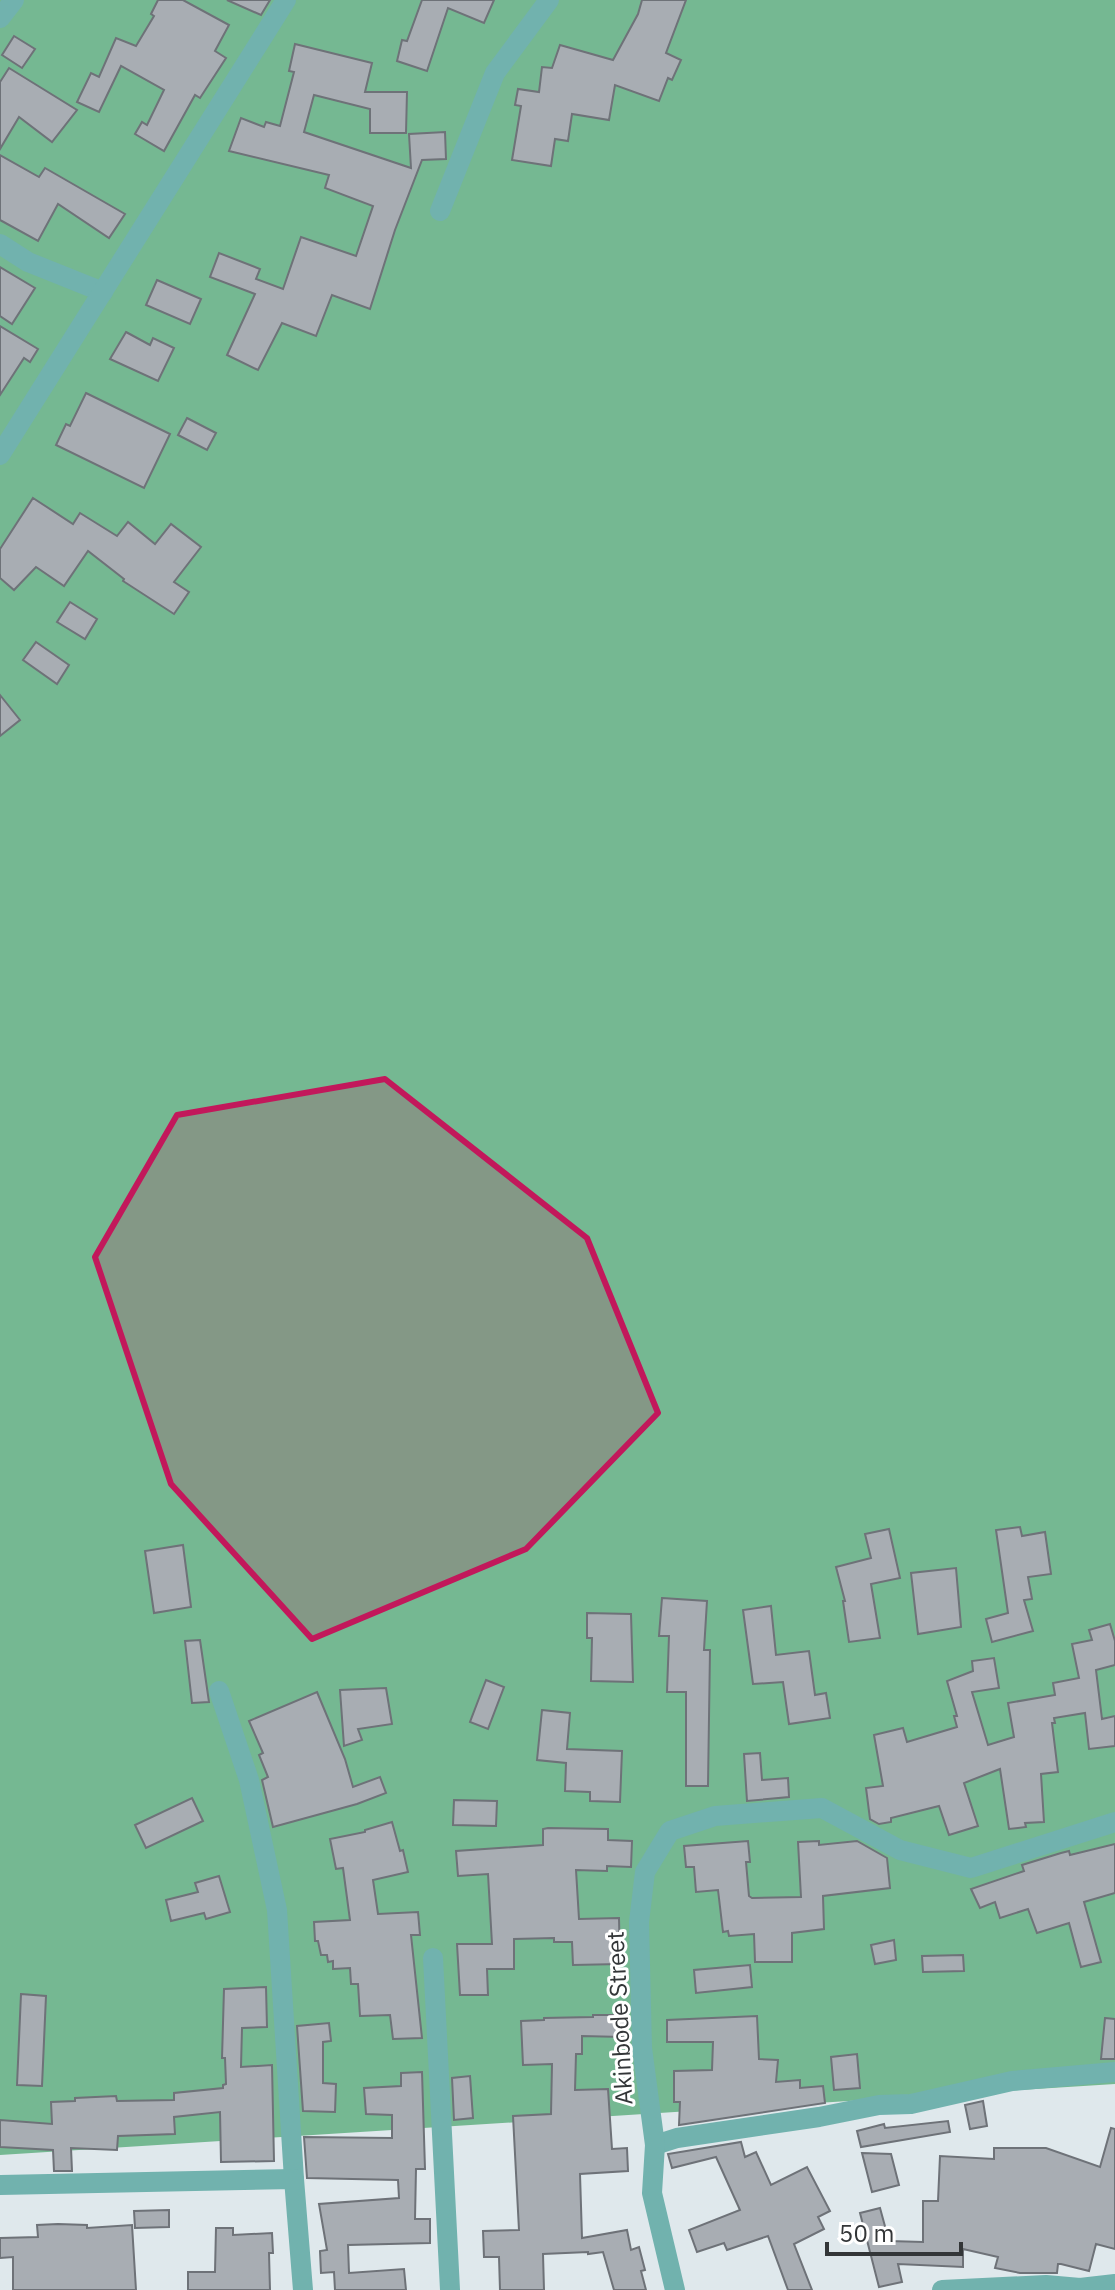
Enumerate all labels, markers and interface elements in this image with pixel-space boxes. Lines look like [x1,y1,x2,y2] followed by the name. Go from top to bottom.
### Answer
[598,1930,640,2106] street label: Akinbode Street
[827,2206,961,2256] scale bar
[839,2217,894,2249] text: 50 m

